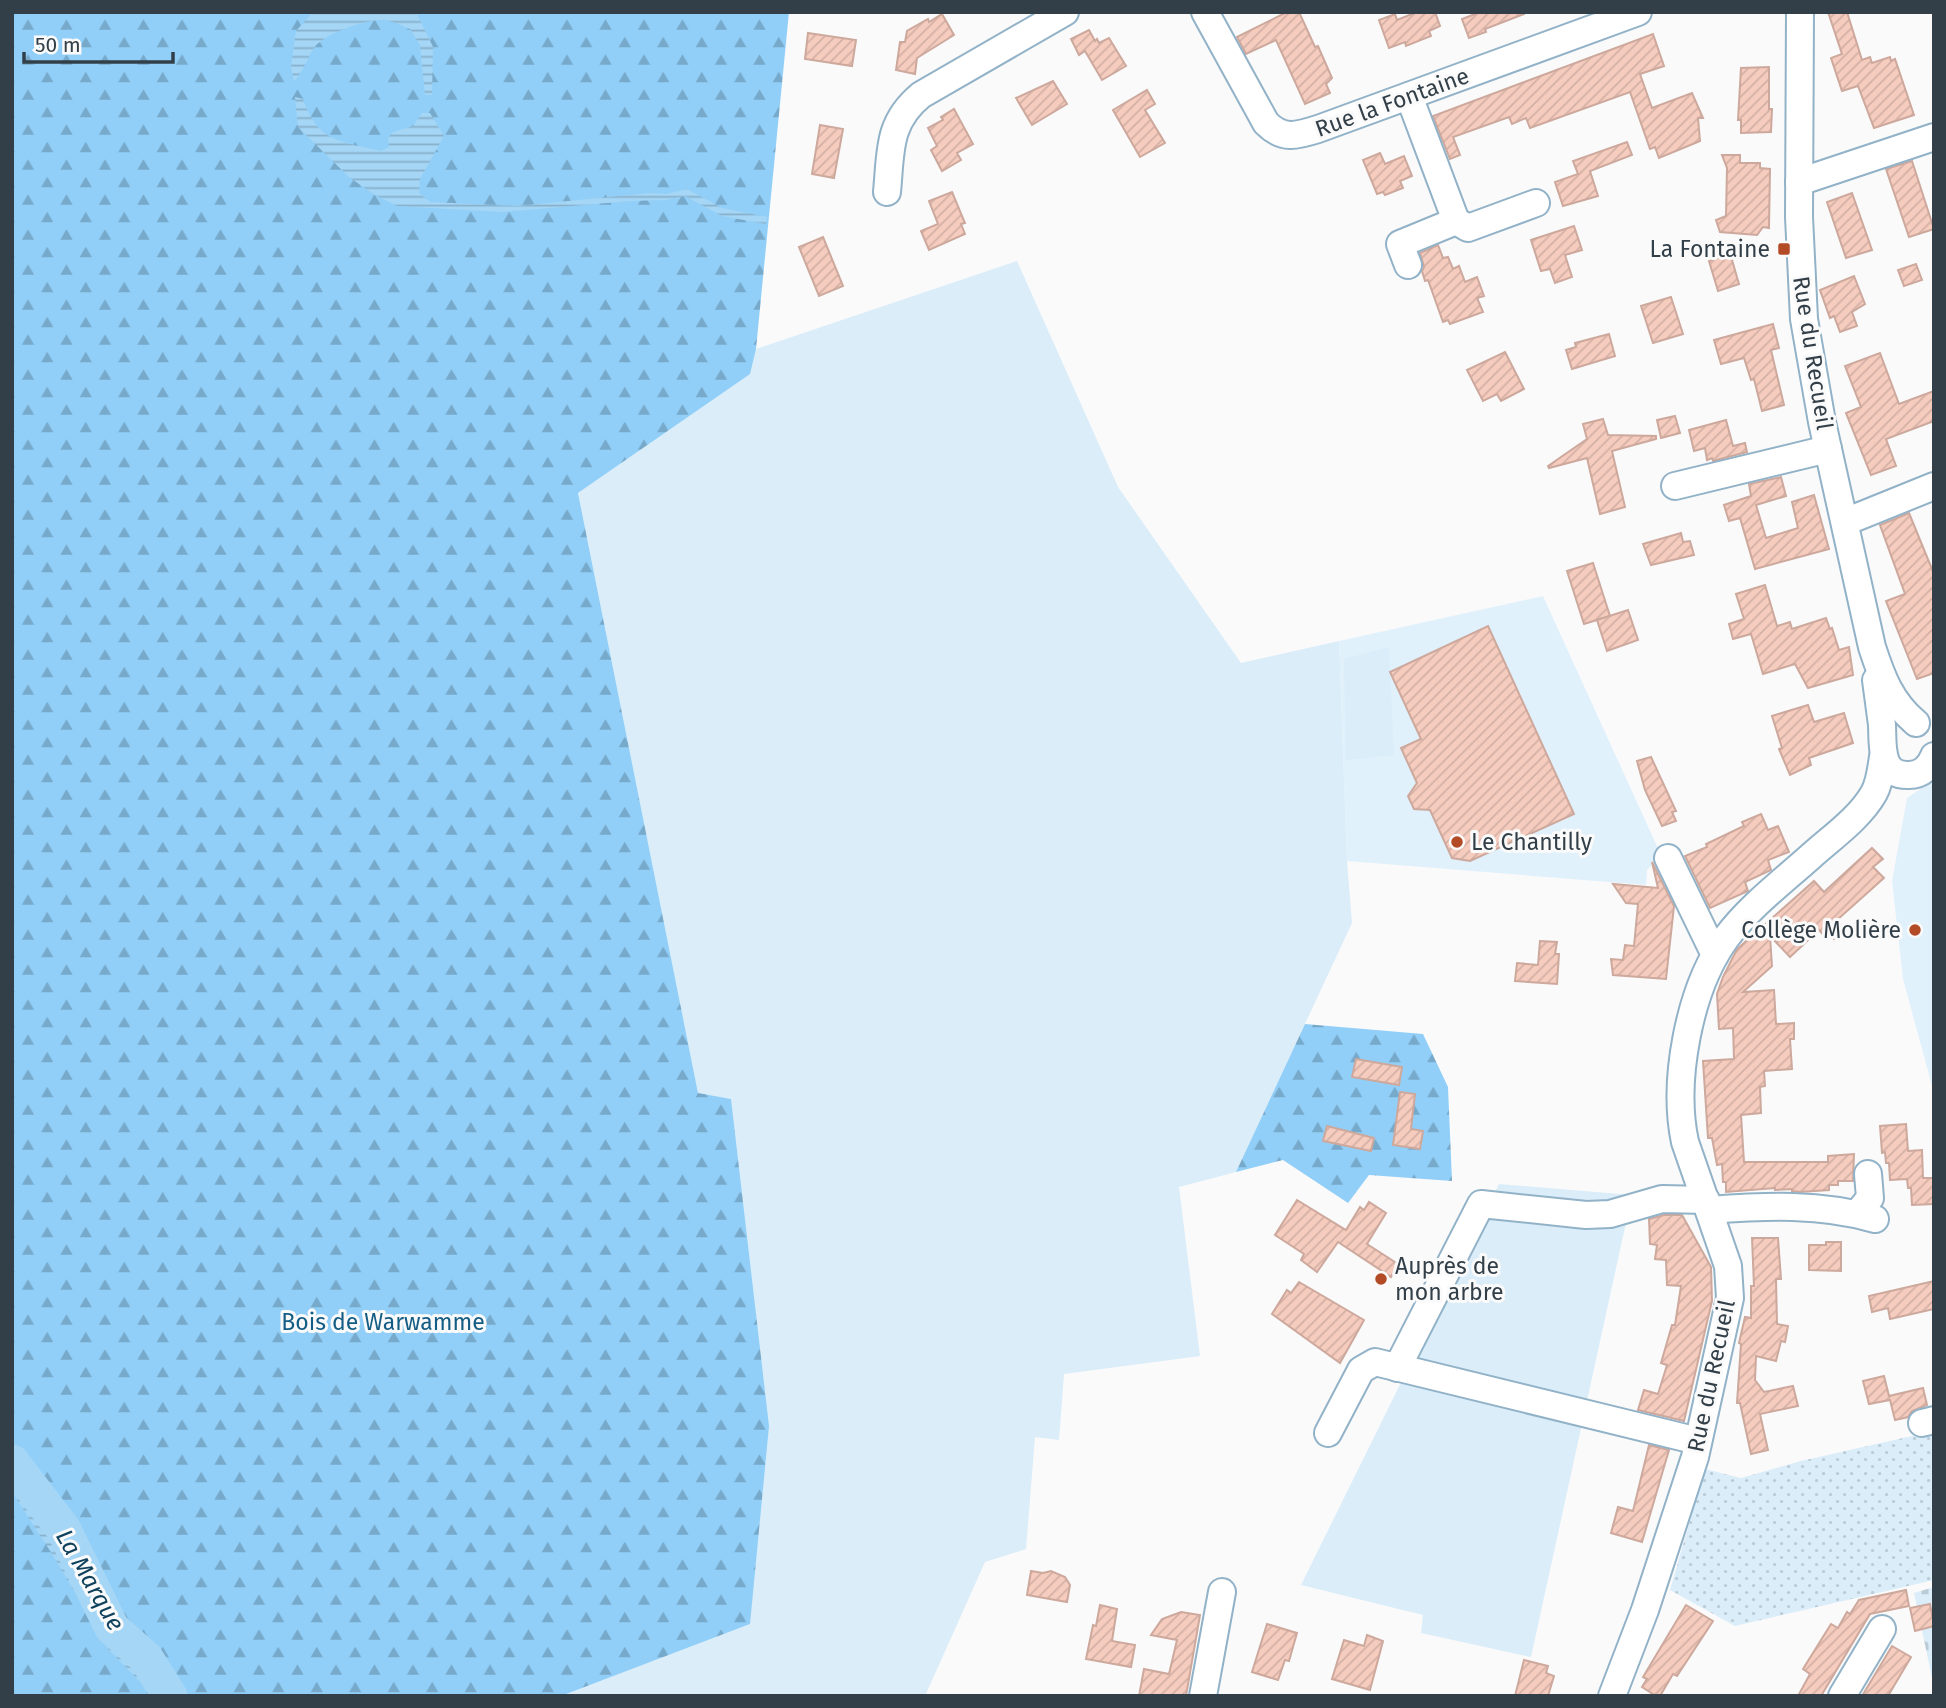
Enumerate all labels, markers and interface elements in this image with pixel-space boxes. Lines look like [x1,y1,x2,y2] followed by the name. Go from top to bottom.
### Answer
[24,21,173,65] scale bar
[35,32,81,58] text: 50 m
[1311,61,1473,143] street label: Rue la Fontaine
[1650,235,1770,263] place label: La Fontaine
[1776,241,1792,257] marker: La Fontaine
[1787,274,1839,432] street label: Rue du Recueil
[1471,828,1593,856] place label: Le Chantilly
[1449,834,1465,850] marker: Le Chantilly
[1741,916,1901,944] place label: Collège Molière
[1907,922,1923,938] marker: Collège Molière
[1395,1252,1504,1306] place label: Auprès de mon arbre
[1373,1271,1389,1287] marker: Auprès de mon arbre
[1681,1297,1741,1455] street label: Rue du Recueil
[281,1308,485,1336] park label: Bois de Warwamme
[50,1525,130,1635] water label: La Marque

